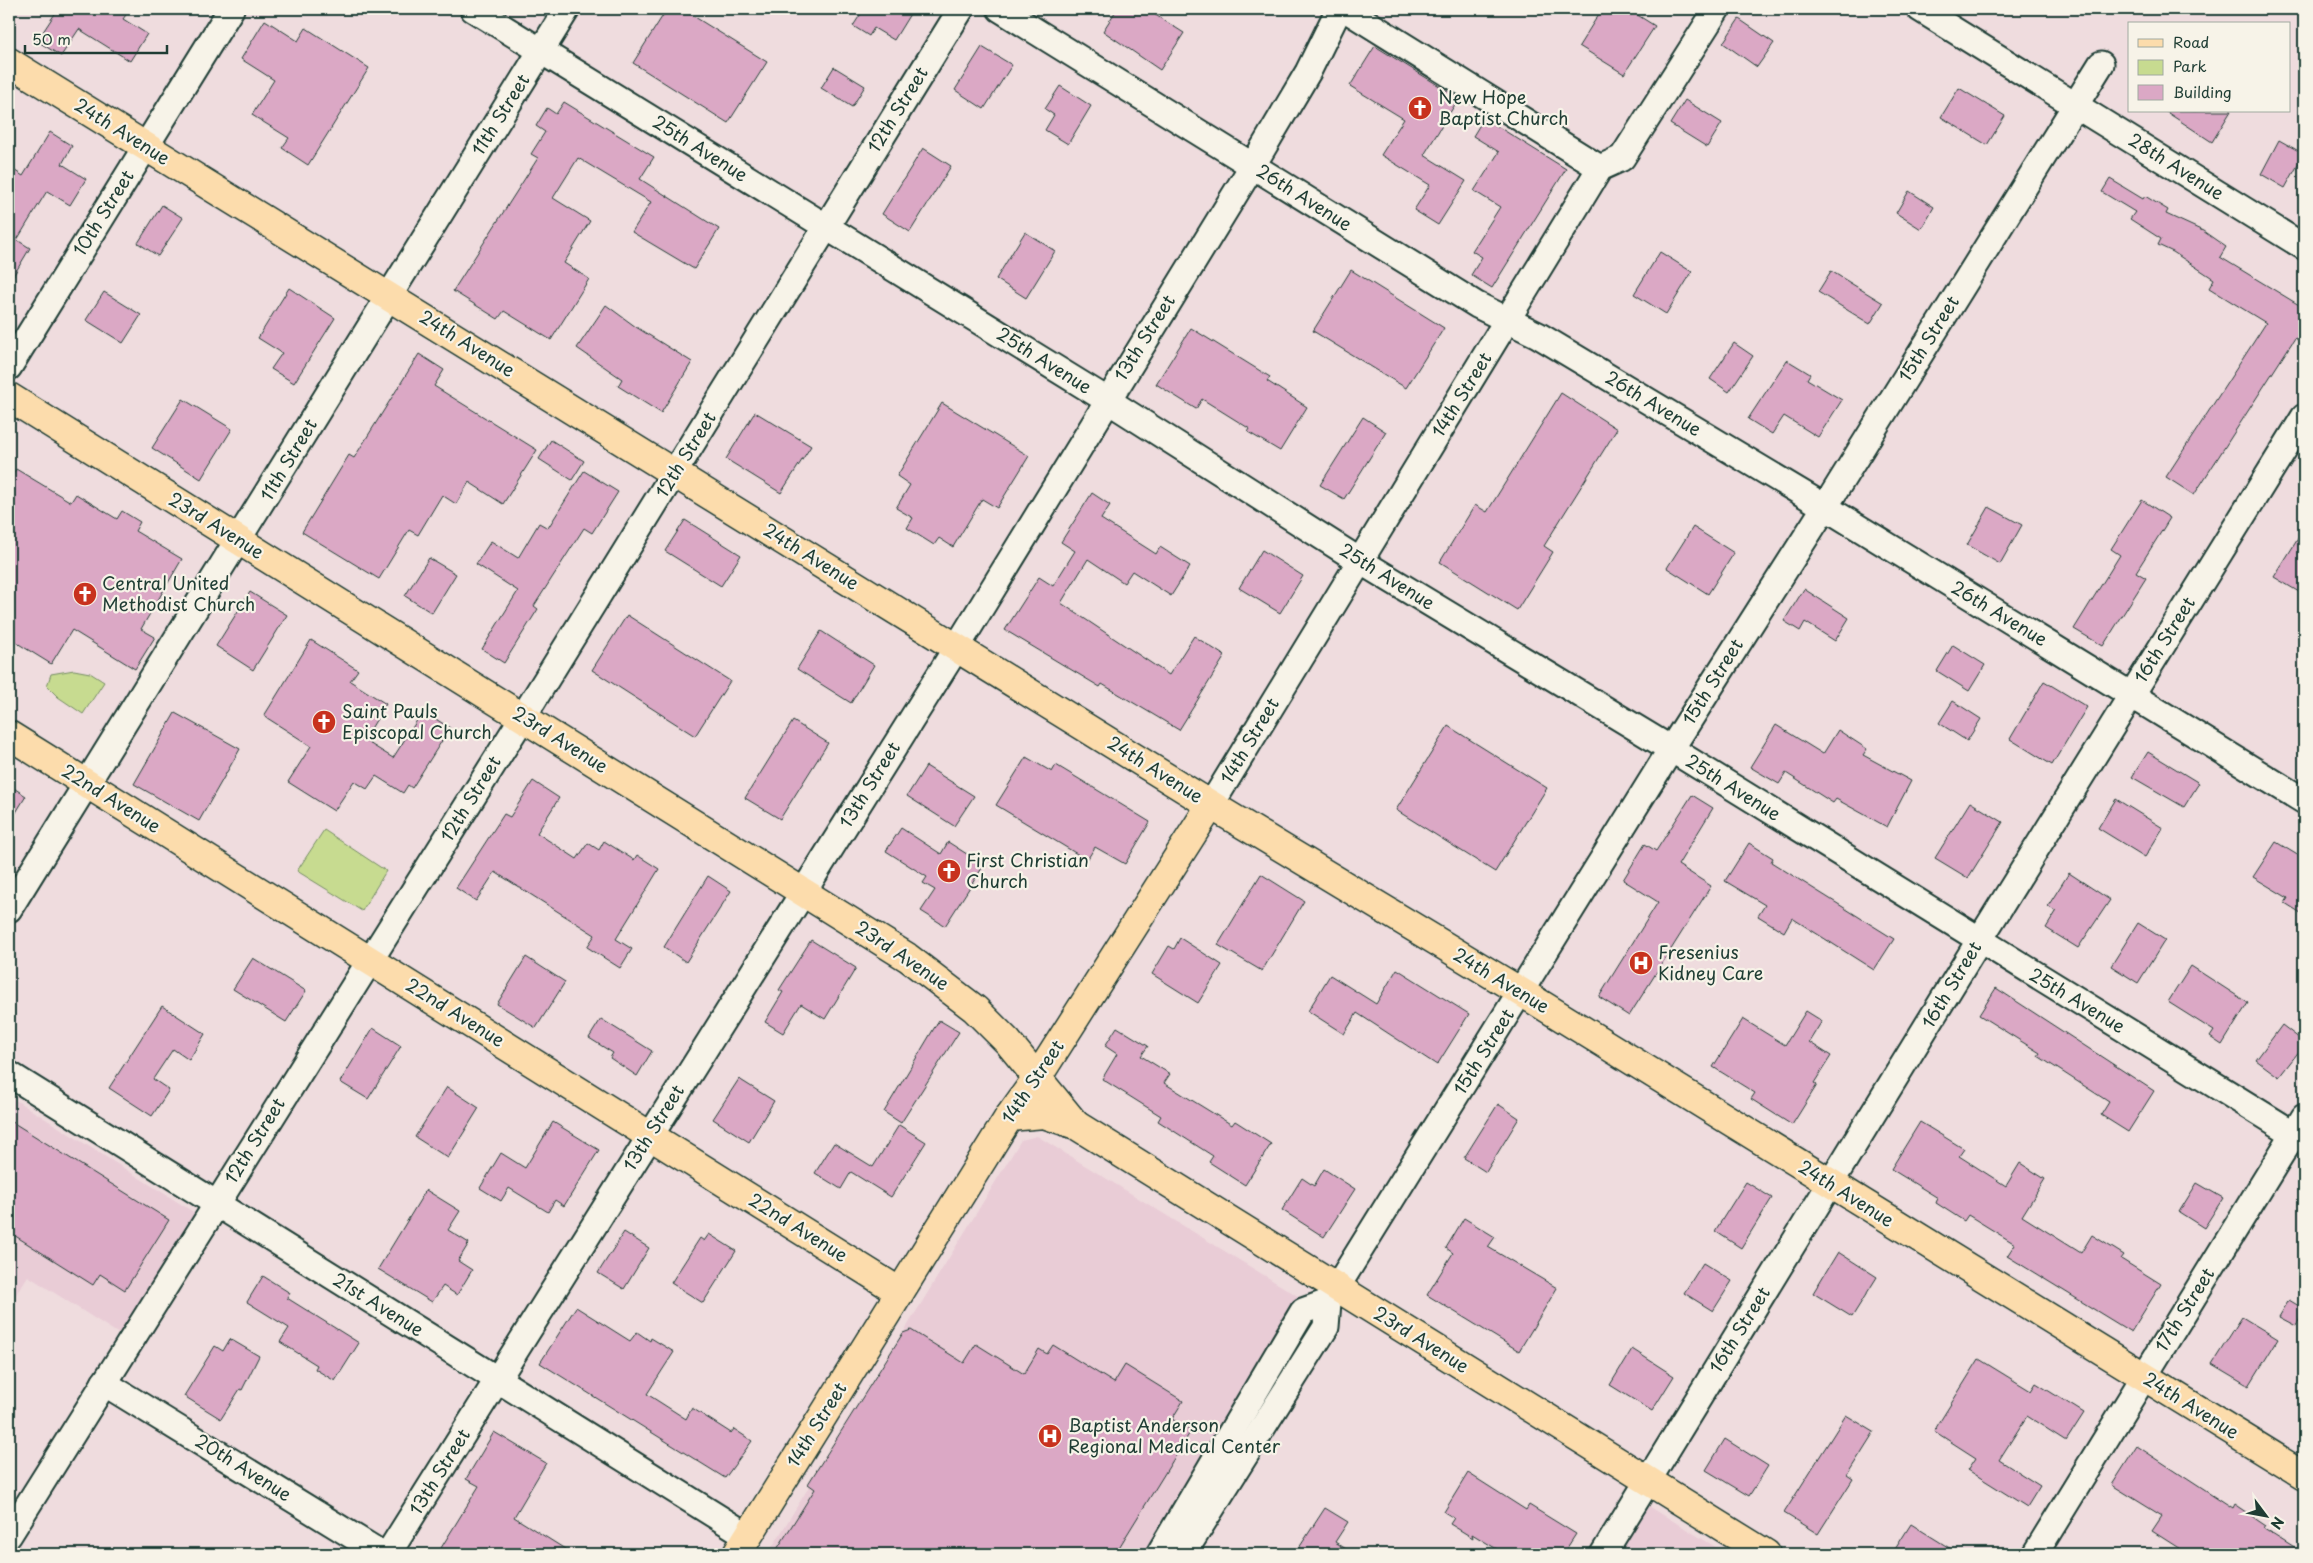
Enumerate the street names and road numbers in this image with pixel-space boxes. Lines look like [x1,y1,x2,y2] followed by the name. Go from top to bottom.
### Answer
[860,61,934,157] street label: 12th Street
[464,68,536,160] street label: 11th Street
[70,91,176,171] street label: 24th Avenue
[648,108,754,188] street label: 25th Avenue
[2124,126,2230,206] street label: 28th Avenue
[1252,157,1358,237] street label: 26th Avenue
[66,164,140,260] street label: 10th Street
[1107,289,1181,386] street label: 13th Street
[1891,290,1965,386] street label: 15th Street
[415,303,521,383] street label: 24th Avenue
[992,320,1098,400] street label: 25th Avenue
[1424,346,1498,442] street label: 14th Street
[1601,363,1707,442] street label: 26th Avenue
[648,406,722,502] street label: 12th Street
[252,413,323,506] street label: 11th Street
[164,485,270,565] street label: 23rd Avenue
[759,516,865,596] street label: 24th Avenue
[1335,536,1441,616] street label: 25th Avenue
[1947,573,2053,652] street label: 26th Avenue
[2127,591,2201,688] street label: 16th Street
[1675,633,1749,729] street label: 15th Street
[1212,692,1285,788] street label: 14th Street
[508,699,614,779] street label: 23rd Avenue
[1103,729,1209,809] street label: 24th Avenue
[832,736,906,833] street label: 13th Street
[1681,747,1787,827] street label: 25th Avenue
[433,750,507,846] street label: 12th Street
[57,757,167,839] street label: 22nd Avenue
[850,913,955,996] street label: 23rd Avenue
[1914,936,1987,1033] street label: 16th Street
[1449,940,1555,1019] street label: 24th Avenue
[2025,960,2131,1039] street label: 25th Avenue
[401,971,511,1053] street label: 22nd Avenue
[1446,1003,1520,1099] street label: 15th Street
[994,1034,1070,1128] street label: 14th Street
[616,1079,690,1176] street label: 13th Street
[217,1092,291,1188] street label: 12th Street
[1794,1153,1900,1233] street label: 24th Avenue
[744,1186,854,1268] street label: 22nd Avenue
[2147,1262,2220,1357] street label: 17th Street
[328,1265,430,1342] street label: 21st Avenue
[1702,1281,1776,1378] street label: 16th Street
[1369,1299,1475,1379] street label: 23rd Avenue
[2139,1365,2245,1445] street label: 24th Avenue
[779,1376,853,1472] street label: 14th Street
[402,1423,476,1520] street label: 13th Street
[190,1426,297,1507] street label: 20th Avenue

